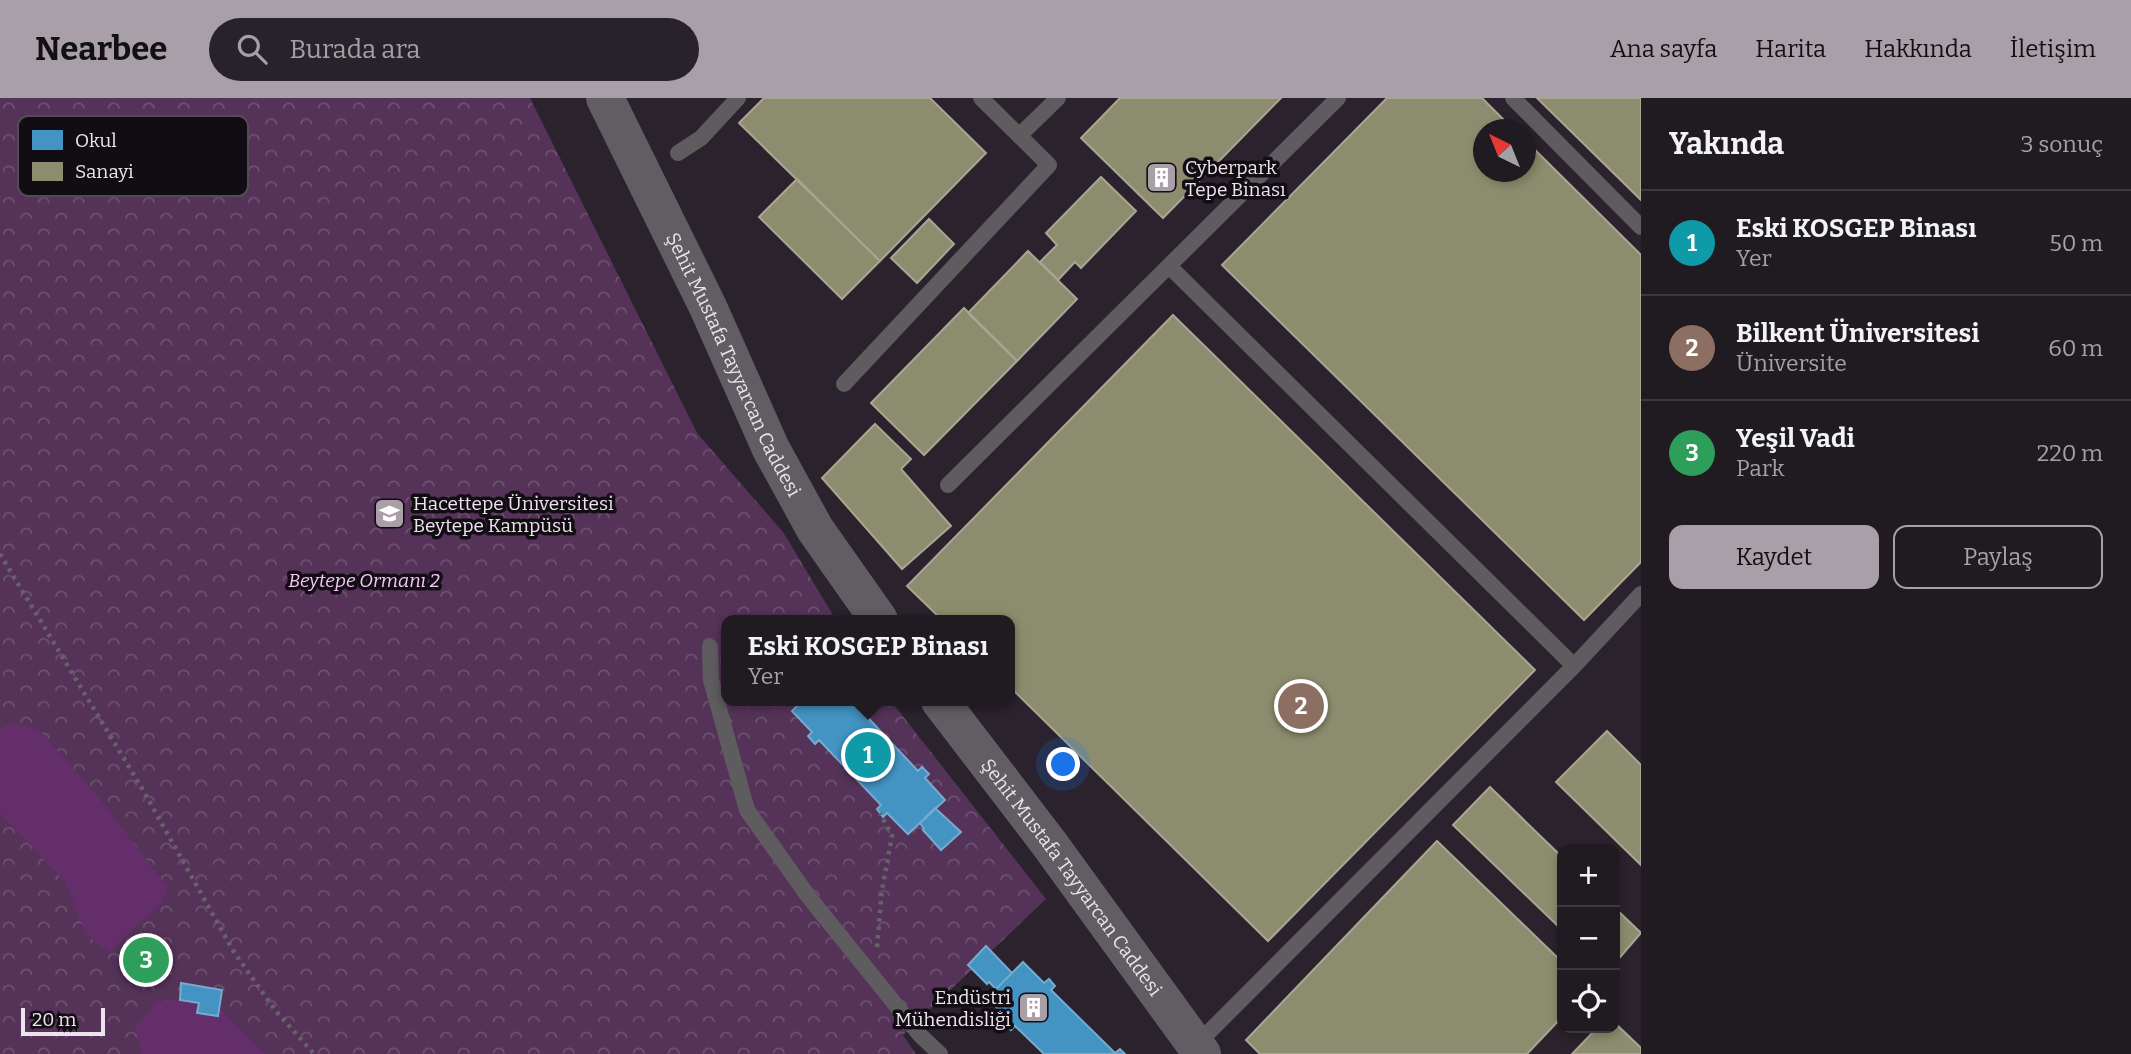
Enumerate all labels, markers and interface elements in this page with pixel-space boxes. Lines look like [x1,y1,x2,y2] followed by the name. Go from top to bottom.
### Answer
[209,18,699,81] search box
[35,29,167,69] text: Nearbee
[233,30,271,68] icon: search
[289,34,420,65] text: Burada ara
[1610,35,1717,63] text: Ana sayfa
[1755,35,1826,63] text: Harita
[1864,35,1972,63] text: Hakkında
[2010,35,2096,63] text: İletişim
[18,116,248,196] legend
[1473,119,1536,182] north arrow
[1669,126,1784,162] text: Yakında
[75,129,117,152] text: Okul
[2020,130,2103,158] text: 3 sonuç
[1185,156,1286,201] place label: Cyberpark Tepe Binası
[75,160,134,183] text: Sanayi
[1145,161,1179,195] building icon: Cyberpark Tepe Binası
[1736,213,1976,244] text: Eski KOSGEP Binası
[661,229,806,501] street label: Şehit Mustafa Tayyarcan Caddesi
[1687,229,1697,257] text: 1
[2049,229,2103,257] text: 50 m
[1736,244,1772,272] text: Yer
[1736,318,1980,349] text: Bilkent Üniversitesi
[1686,334,1698,362] text: 2
[2048,334,2103,362] text: 60 m
[1736,349,1847,377] text: Üniversite
[1736,423,1855,454] text: Yeşil Vadi
[1685,439,1699,467] text: 3
[2037,439,2103,467] text: 220 m
[1736,454,1785,482] text: Park
[413,492,614,537] place label: Hacettepe Üniversitesi Beytepe Kampüsü
[373,497,407,531] school or university icon: Hacettepe Üniversitesi Beytepe Kampüsü
[1669,525,1879,589] button: Kaydet
[1893,525,2103,589] button: Paylaş
[288,569,440,592] park label: Beytepe Ormanı 2
[721,615,1015,706] popup
[748,631,988,662] text: Eski KOSGEP Binası
[748,662,784,690] text: Yer
[1278,680,1324,732] pin: 2
[845,729,891,781] pin: 1
[1046,747,1080,781] your location
[976,754,1167,1001] street label: Şehit Mustafa Tayyarcan Caddesi
[1557,844,1620,1033] map controls
[1557,844,1620,907] button: +
[1557,907,1620,970] button: −
[123,934,169,986] pin: 3
[1557,970,1620,1033] button: locate
[895,986,1011,1031] place label: Endüstri Mühendisliği
[1017,991,1051,1025] building icon: Endüstri Mühendisliği
[21,1005,105,1037] scale bar
[32,1008,76,1031] text: 20 m

